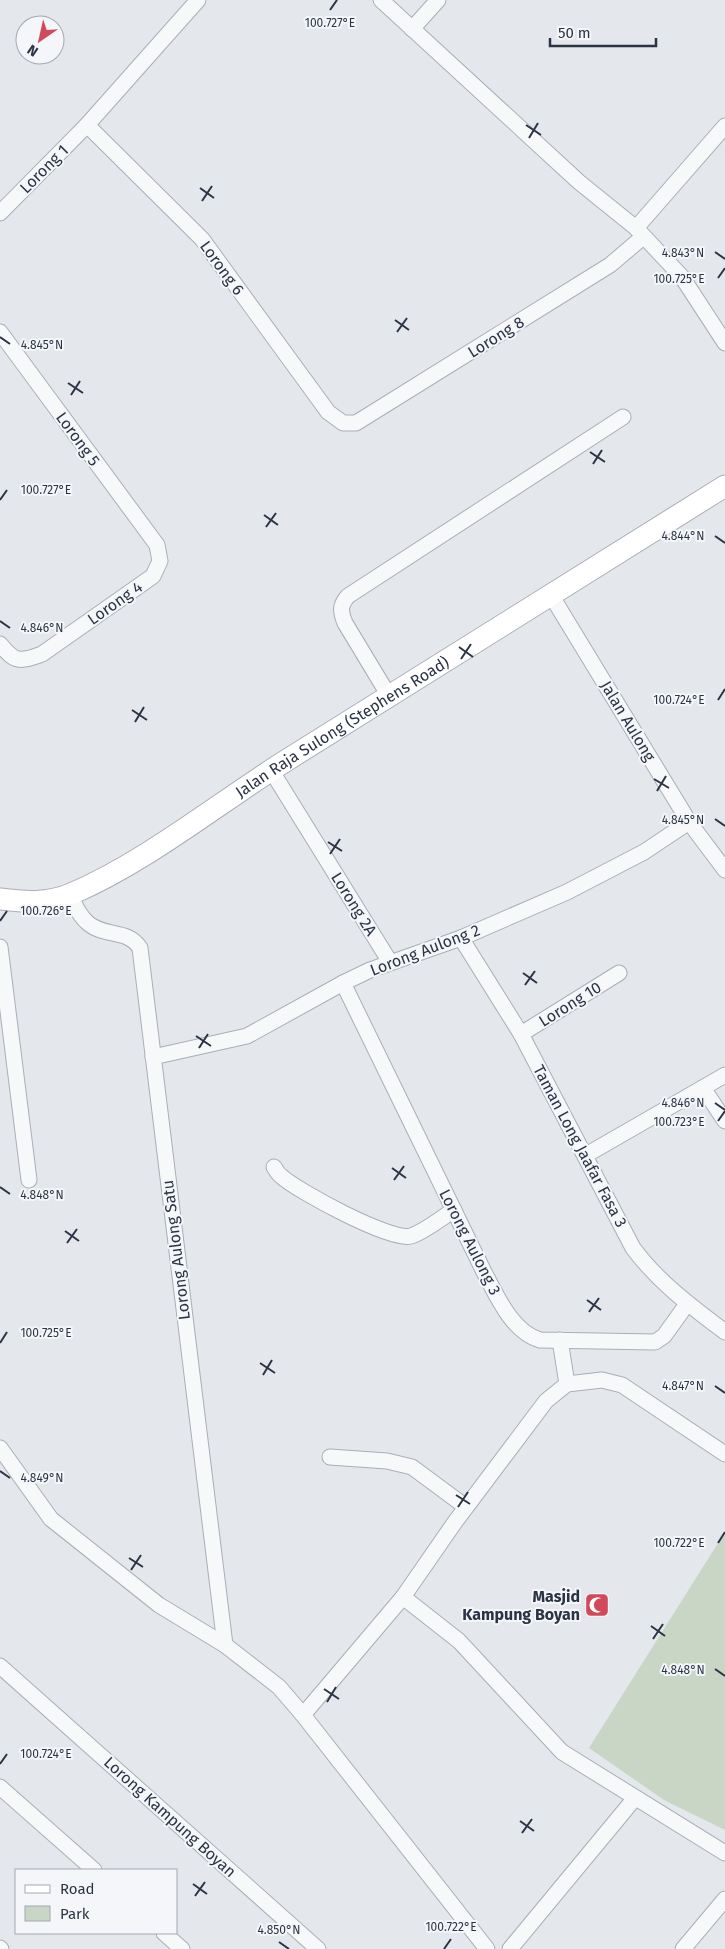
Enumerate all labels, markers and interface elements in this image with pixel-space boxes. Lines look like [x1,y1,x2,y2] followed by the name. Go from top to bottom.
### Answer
[15,15,65,65] north arrow
[550,15,656,47] scale bar
[305,16,355,30] text: 100.727°E
[558,24,591,42] text: 50 m
[24,41,42,60] text: N
[16,141,72,197] street label: Lorong 1
[196,237,248,299] street label: Lorong 6
[662,246,704,260] text: 4.843°N
[653,272,705,286] text: 100.725°E
[464,312,528,362] street label: Lorong 8
[21,338,63,352] text: 4.845°N
[52,408,104,470] street label: Lorong 5
[21,483,71,497] text: 100.727°E
[661,529,705,543] text: 4.844°N
[84,577,146,629] street label: Lorong 4
[20,621,64,635] text: 4.846°N
[232,652,452,801] street label: Jalan Raja Sulong (Stephens Road)
[597,677,660,765] street label: Jalan Aulong
[653,693,705,707] text: 100.724°E
[662,813,704,827] text: 4.845°N
[327,869,381,940] street label: Lorong 2A
[20,904,72,918] text: 100.726°E
[367,920,483,980] street label: Lorong Aulong 2
[535,977,605,1031] street label: Lorong 10
[529,1062,631,1230] street label: Taman Long Jaafar Fasa 3
[661,1096,705,1110] text: 4.846°N
[653,1115,705,1129] text: 100.723°E
[158,1179,194,1321] street label: Lorong Aulong Satu
[435,1186,505,1298] street label: Lorong Aulong 3
[20,1188,64,1202] text: 4.848°N
[20,1326,72,1340] text: 100.725°E
[662,1379,704,1393] text: 4.847°N
[21,1471,63,1485] text: 4.849°N
[653,1536,705,1550] text: 100.722°E
[462,1587,580,1624] place label: Masjid Kampung Boyan
[584,1592,610,1618] mosque icon: Masjid Kampung Boyan
[661,1663,705,1677] text: 4.848°N
[20,1747,72,1761] text: 100.724°E
[100,1753,240,1881] street label: Lorong Kampung Boyan
[15,1869,178,1934] legend
[60,1880,95,1898] text: Road
[60,1905,90,1923] text: Park
[425,1920,477,1934] text: 100.722°E
[257,1923,301,1937] text: 4.850°N

